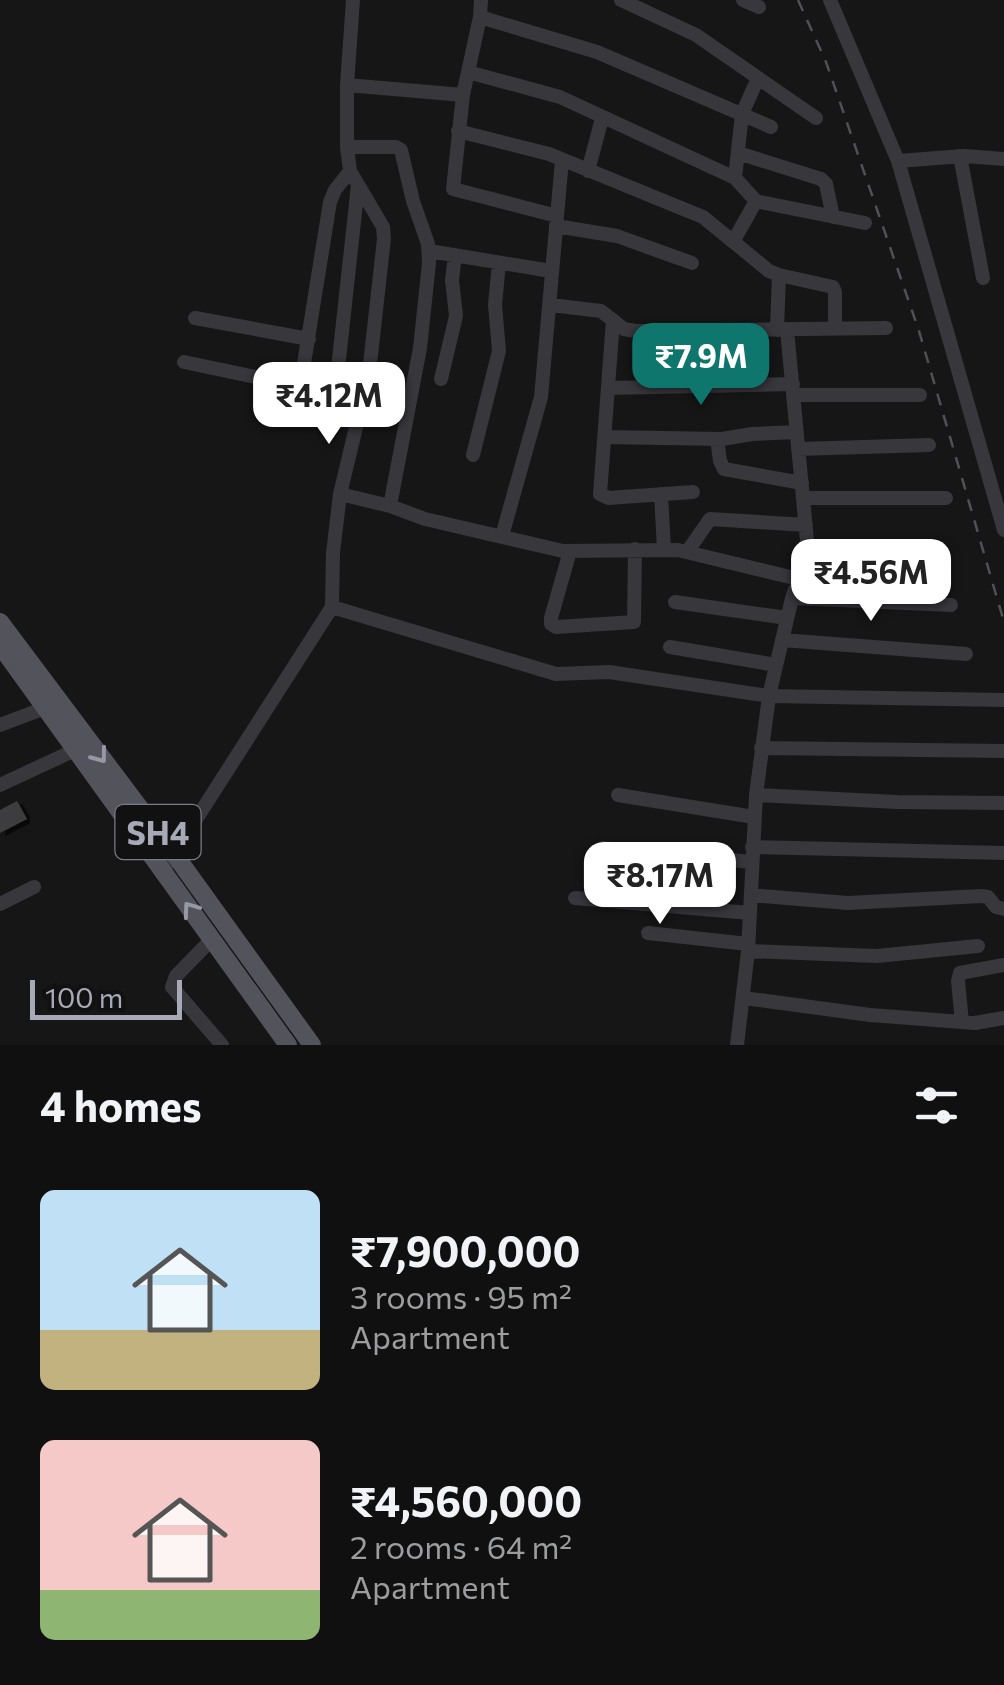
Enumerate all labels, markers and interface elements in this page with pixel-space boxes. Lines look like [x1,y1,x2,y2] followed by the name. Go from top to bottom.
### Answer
[631,323,771,408] pin: ₹7.9M
[654,335,748,375] text: ₹7.9M
[248,362,410,447] pin: ₹4.12M
[275,374,383,414] text: ₹4.12M
[790,539,952,624] pin: ₹4.56M
[813,551,929,591] text: ₹4.56M
[88,745,105,763] one-way arrow
[116,805,200,859] road number: SH4
[579,842,741,927] pin: ₹8.17M
[606,854,714,894] text: ₹8.17M
[184,902,202,920] one-way arrow
[30,975,182,1020] scale bar
[45,980,123,1014] text: 100 m
[909,1078,964,1133] icon: filters
[40,1079,202,1131] text: 4 homes
[350,1224,580,1276] text: ₹7,900,000
[120,1230,240,1350] icon: home
[350,1276,572,1316] text: 3 rooms · 95 m²
[350,1316,510,1356] text: Apartment
[350,1474,582,1526] text: ₹4,560,000
[120,1480,240,1600] icon: home
[350,1526,572,1566] text: 2 rooms · 64 m²
[350,1566,510,1606] text: Apartment

